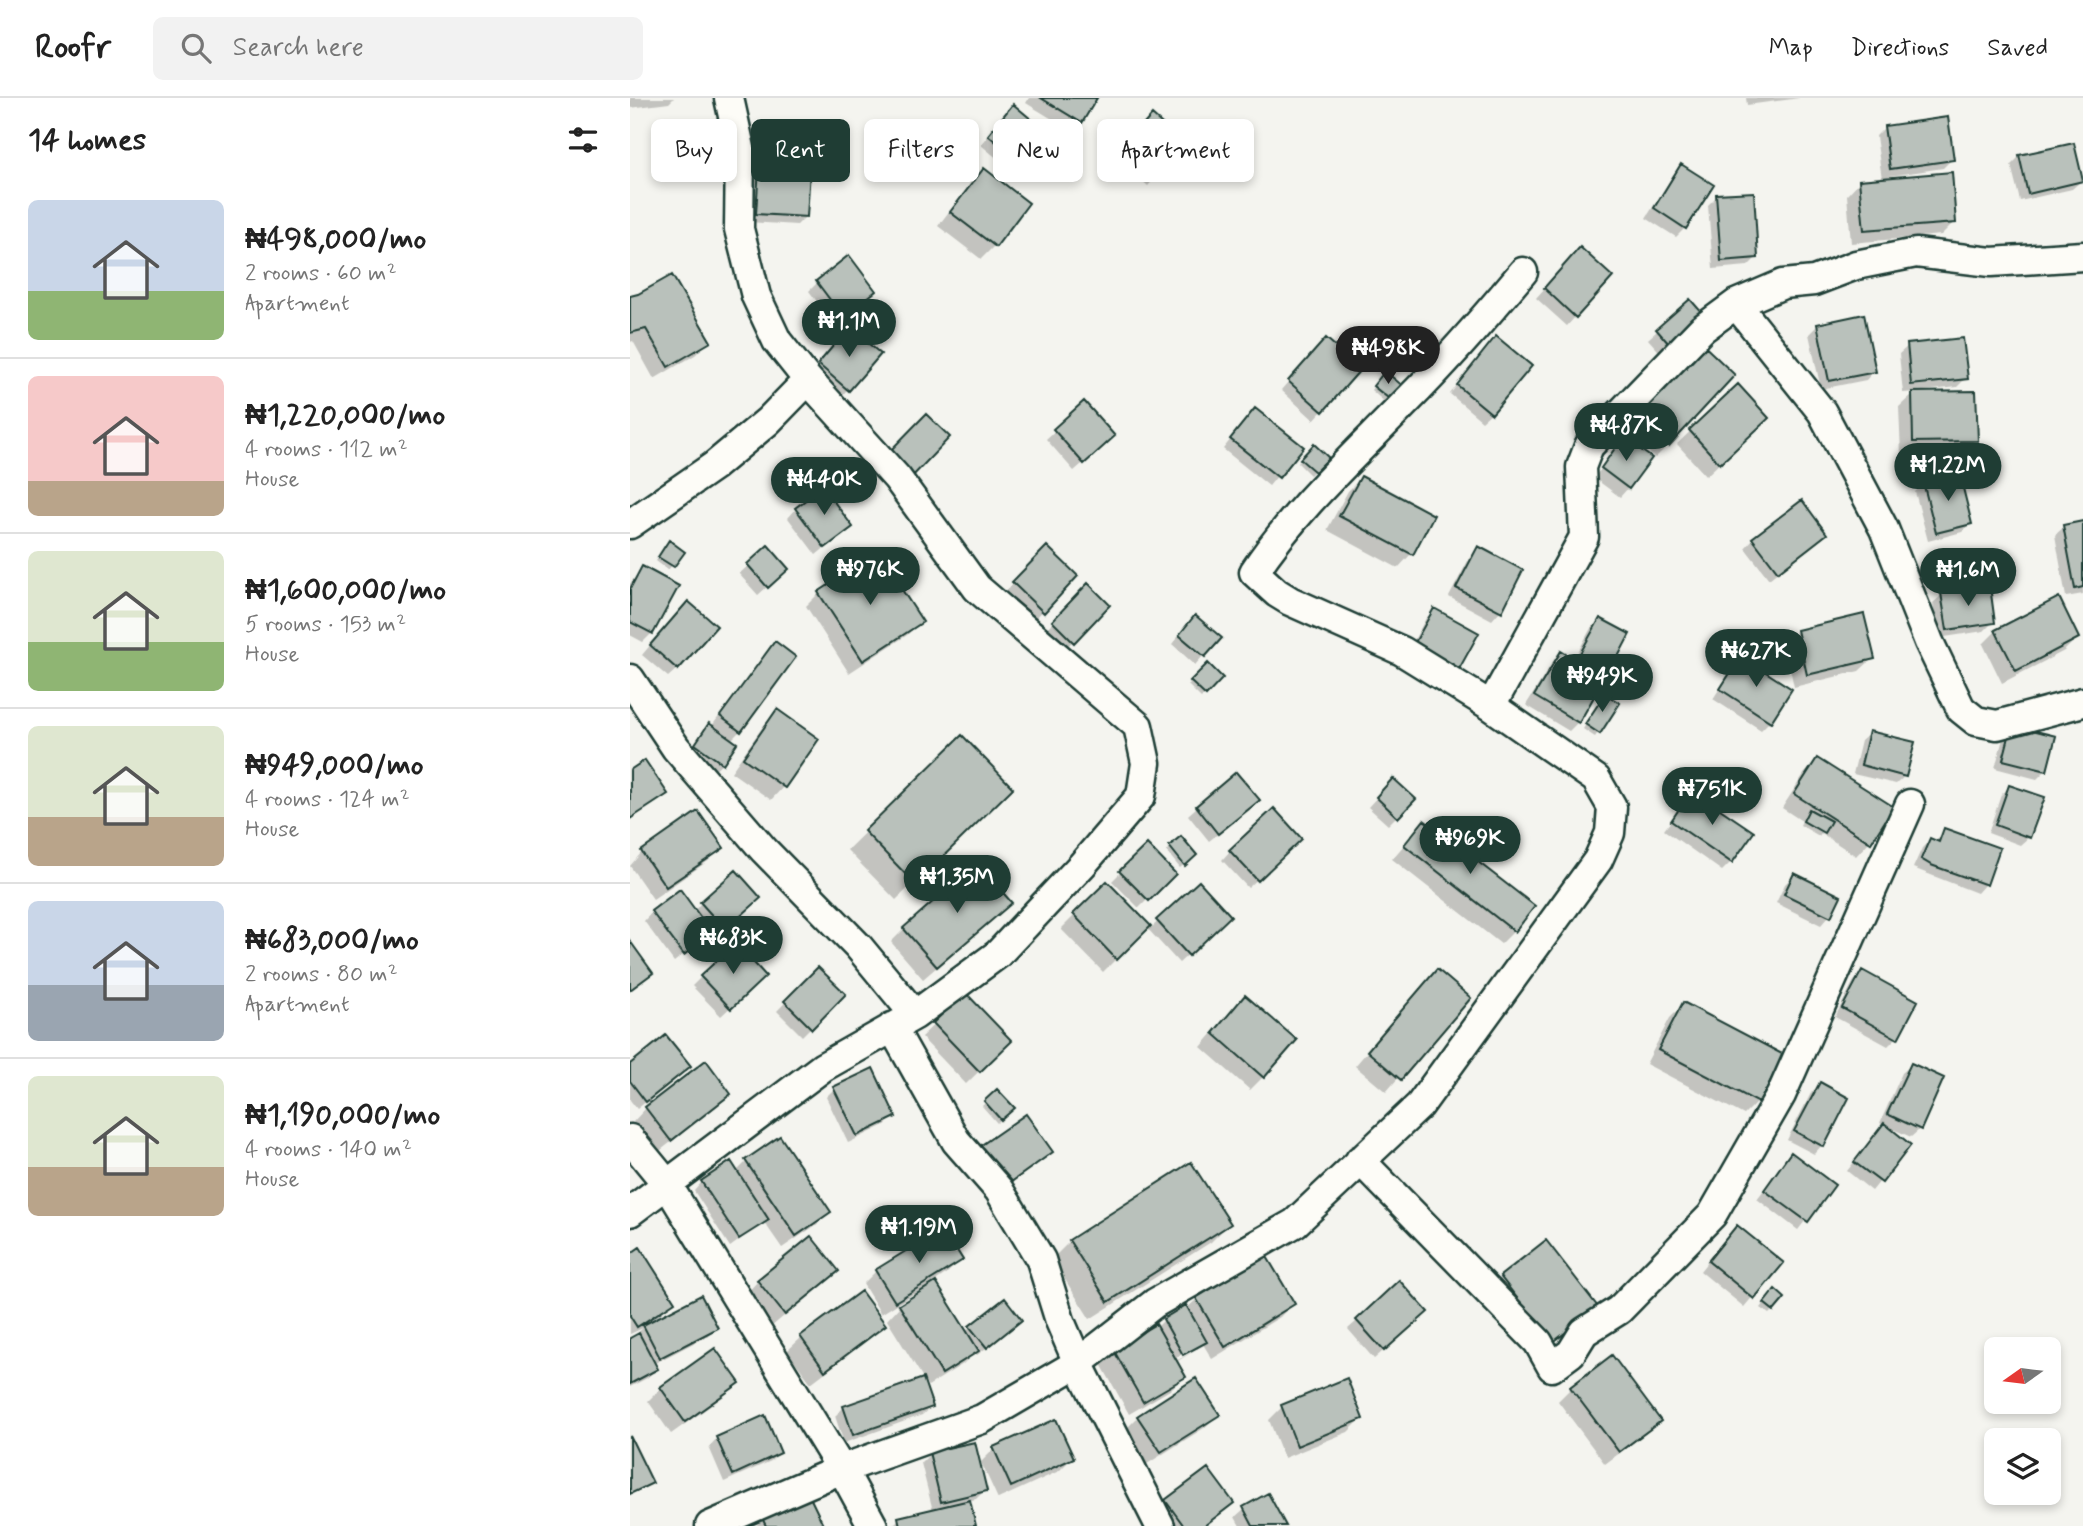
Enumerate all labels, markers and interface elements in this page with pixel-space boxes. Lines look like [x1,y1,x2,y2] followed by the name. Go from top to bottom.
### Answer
[153,17,643,80] search box
[35,26,111,70] text: Roofr
[177,29,215,67] icon: search
[233,31,364,65] text: Search here
[1769,33,1813,64] text: Map
[1851,33,1949,64] text: Directions
[1987,33,2048,64] text: Saved
[651,119,737,182] chip: Buy
[751,119,850,182] chip: Rent
[864,119,979,182] chip: Filters
[993,119,1083,182] chip: New
[1097,119,1254,182] chip: Apartment
[28,121,146,160] text: 14 homes
[564,121,602,159] icon: filters
[245,220,426,259] text: ₦498,000/mo
[84,228,168,312] icon: home
[245,259,397,289] text: 2 rooms · 60 m²
[245,289,350,319] text: Apartment
[800,300,898,359] pin: ₦1.1M
[818,307,880,337] text: ₦1.1M
[1339,327,1437,386] pin: ₦498K
[1352,334,1424,364] text: ₦498K
[245,396,445,435] text: ₦1,220,000/mo
[84,404,168,488] icon: home
[1577,404,1675,463] pin: ₦487K
[1590,411,1662,441] text: ₦487K
[245,435,408,465] text: 4 rooms · 112 m²
[1891,444,2005,503] pin: ₦1.22M
[1910,451,1986,481] text: ₦1.22M
[775,458,873,517] pin: ₦440K
[245,465,299,495] text: House
[787,465,861,495] text: ₦440K
[821,547,919,607] pin: ₦976K
[1919,548,2017,608] pin: ₦1.6M
[837,555,903,585] text: ₦976K
[1936,556,2000,586] text: ₦1.6M
[245,571,446,610] text: ₦1,600,000/mo
[84,579,168,663] icon: home
[245,610,406,640] text: 5 rooms · 153 m²
[1707,630,1805,689] pin: ₦627K
[1721,637,1791,667] text: ₦627K
[245,640,299,670] text: House
[1553,654,1651,714] pin: ₦949K
[1567,662,1637,692] text: ₦949K
[245,746,424,785] text: ₦949,000/mo
[84,754,168,838] icon: home
[1663,768,1761,827] pin: ₦751K
[1678,775,1746,805] text: ₦751K
[245,785,410,815] text: 4 rooms · 124 m²
[245,815,299,845] text: House
[1421,816,1519,876] pin: ₦969K
[1436,824,1504,854] text: ₦969K
[900,856,1014,915] pin: ₦1.35M
[920,863,994,893] text: ₦1.35M
[684,916,782,976] pin: ₦683K
[245,921,419,960] text: ₦683,000/mo
[700,924,766,954] text: ₦683K
[84,929,168,1013] icon: home
[245,960,398,990] text: 2 rooms · 80 m²
[245,990,350,1020] text: Apartment
[245,1096,440,1135] text: ₦1,190,000/mo
[84,1104,168,1188] icon: home
[245,1135,412,1165] text: 4 rooms · 140 m²
[245,1165,299,1195] text: House
[862,1206,976,1265] pin: ₦1.19M
[881,1213,957,1243] text: ₦1.19M
[1984,1337,2062,1414] north arrow
[1984,1337,2061,1505] map controls
[1984,1428,2061,1505] button: layers

